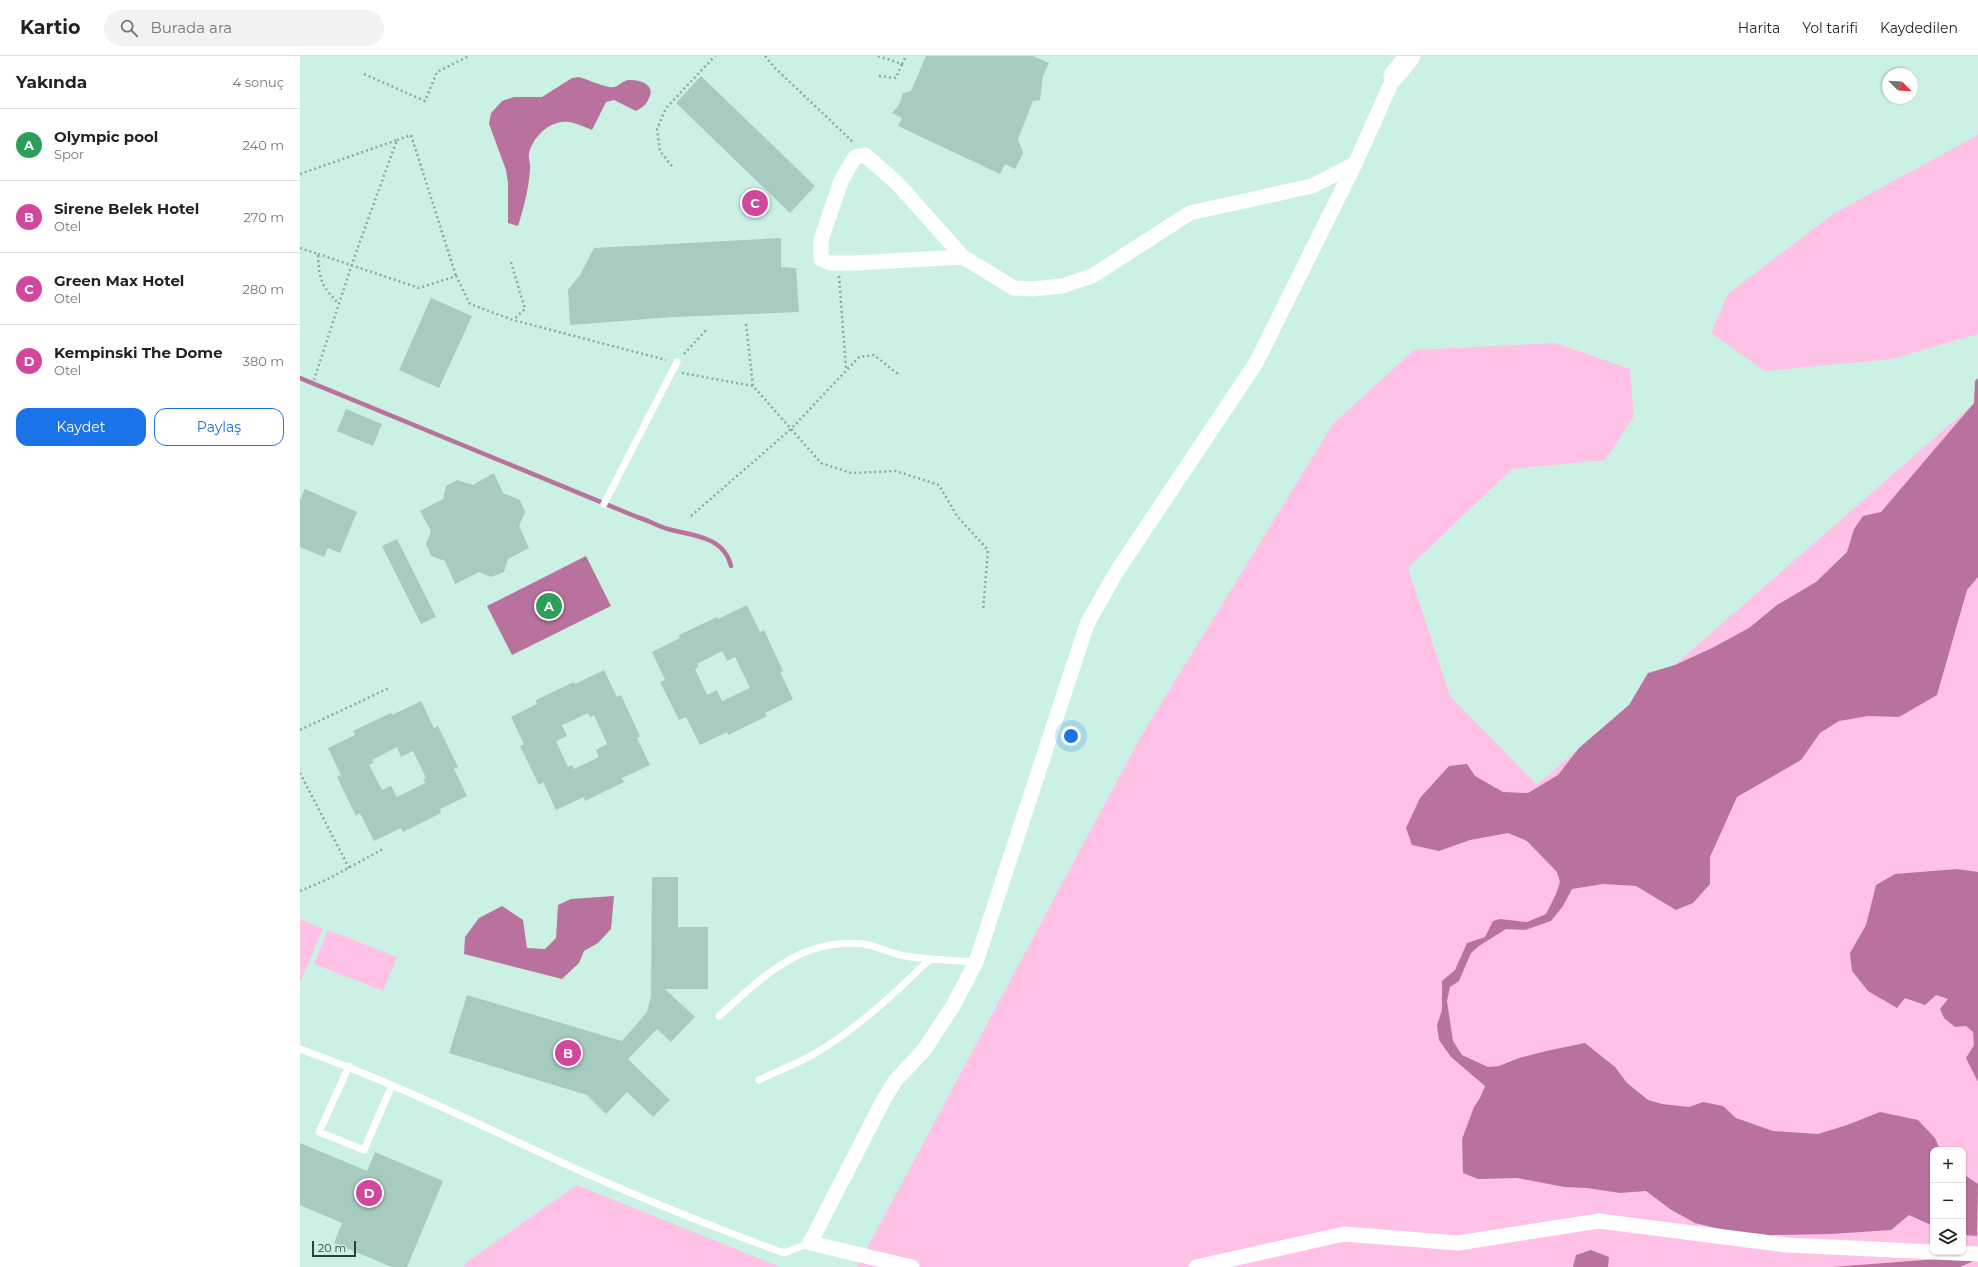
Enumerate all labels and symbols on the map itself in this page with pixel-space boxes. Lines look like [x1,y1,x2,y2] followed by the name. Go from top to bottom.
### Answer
[1882,68,1918,104] north arrow
[742,188,768,218] pin: C
[536,591,562,621] pin: A
[1061,726,1081,746] your location
[555,1038,581,1068] pin: B
[356,1178,382,1208] pin: D
[312,1239,356,1258] scale bar

